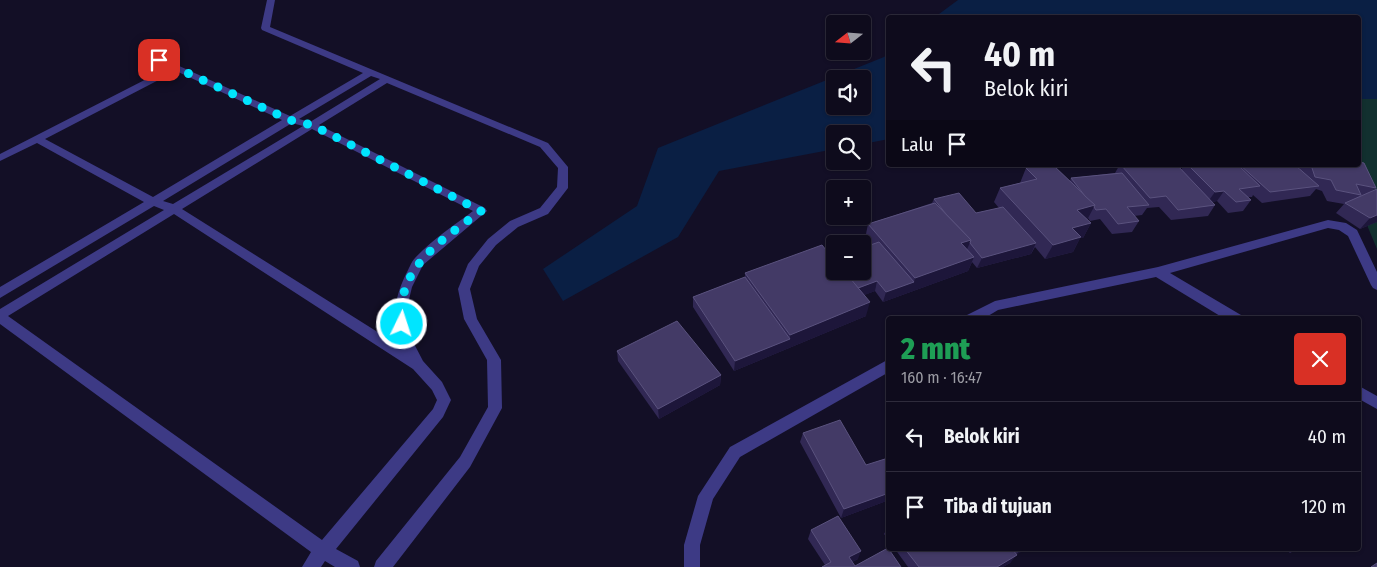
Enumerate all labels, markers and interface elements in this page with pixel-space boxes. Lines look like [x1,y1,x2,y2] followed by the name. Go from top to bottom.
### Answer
[826,15,871,60] north arrow
[826,15,871,280] map controls
[984,33,1055,75] text: 40 m
[901,35,966,100] icon: left
[138,39,180,81] pin
[145,46,173,74] icon: arrive
[826,70,871,115] button: sound
[984,75,1069,102] text: Belok kiri
[826,125,871,170] button: search
[943,130,971,158] icon: arrive
[901,133,933,156] text: Lalu
[826,180,871,225] button: +
[826,235,871,280] button: −
[375,297,427,349] position arrow
[901,331,970,367] text: 2 mnt
[1294,333,1346,385] button: close
[901,368,982,387] text: 160 m · 16:47
[901,423,929,451] icon: left
[944,425,1020,448] text: Belok kiri
[1308,425,1346,448] text: 40 m
[901,493,929,521] icon: arrive
[944,495,1052,518] text: Tiba di tujuan
[1301,495,1346,518] text: 120 m

